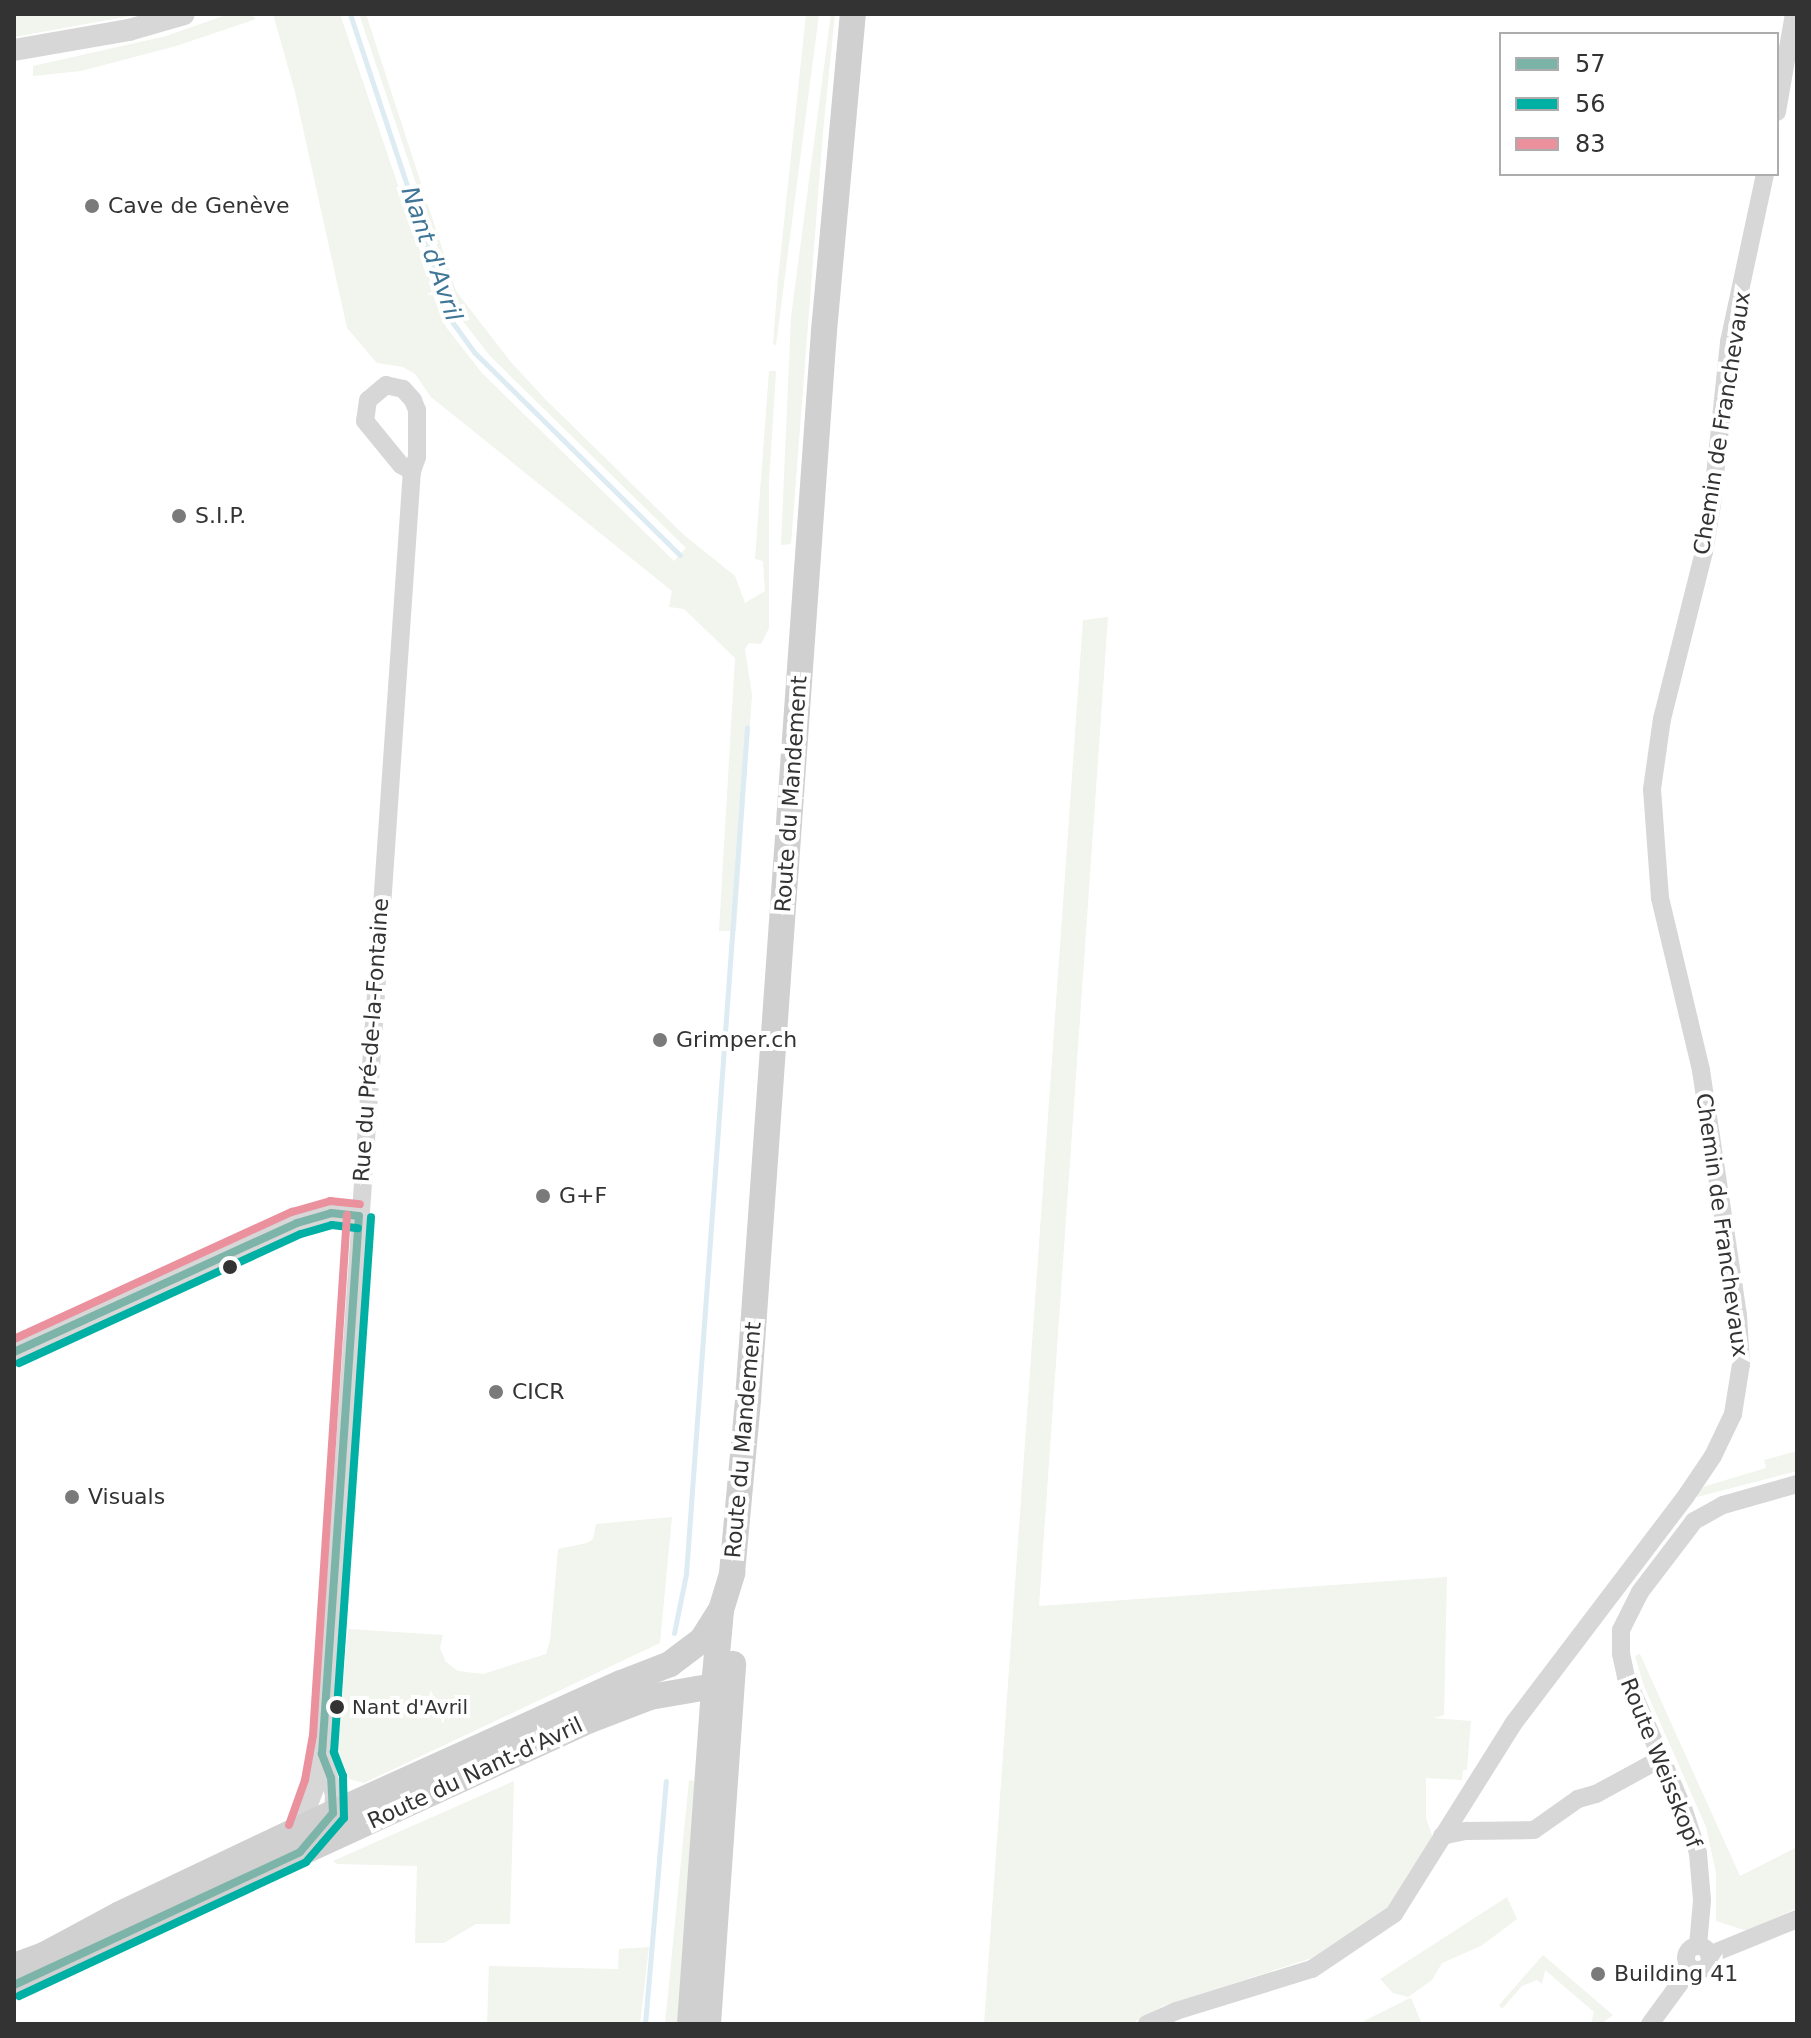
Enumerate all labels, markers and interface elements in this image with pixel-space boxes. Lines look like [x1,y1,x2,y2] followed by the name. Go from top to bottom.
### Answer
[1499,32,1779,176] legend
[1575,50,1606,78] text: 57
[1575,90,1606,118] text: 56
[1575,130,1606,158] text: 83
[395,183,467,325] water label: Nant d'Avril
[108,193,290,219] place label: Cave de Genève
[83,197,101,215] marker: Cave de Genève
[1688,289,1756,557] street label: Chemin de Franchevaux
[195,503,246,529] place label: S.I.P.
[170,507,188,525] marker: S.I.P.
[770,675,812,913] street label: Route du Mandement
[348,897,394,1183] street label: Rue du Pré-de-la-Fontaine
[676,1027,797,1053] place label: Grimper.ch
[651,1031,669,1049] marker: Grimper.ch
[1690,1091,1754,1359] street label: Chemin de Franchevaux
[559,1183,607,1209] place label: G+F
[534,1187,552,1205] marker: G+F
[222,1259,238,1275] unlabelled marker
[720,1321,766,1559] street label: Route du Mandement
[512,1379,564,1405] place label: CICR
[487,1383,505,1401] marker: CICR
[88,1484,165,1510] place label: Visuals
[63,1488,81,1506] marker: Visuals
[1615,1674,1707,1852] street label: Route Weisskopf
[352,1695,468,1719] place label: Nant d'Avril
[329,1699,345,1715] marker: Nant d'Avril
[363,1712,587,1834] street label: Route du Nant-d'Avril
[1614,1961,1738,1987] place label: Building 41
[1589,1965,1607,1983] marker: Building 41

